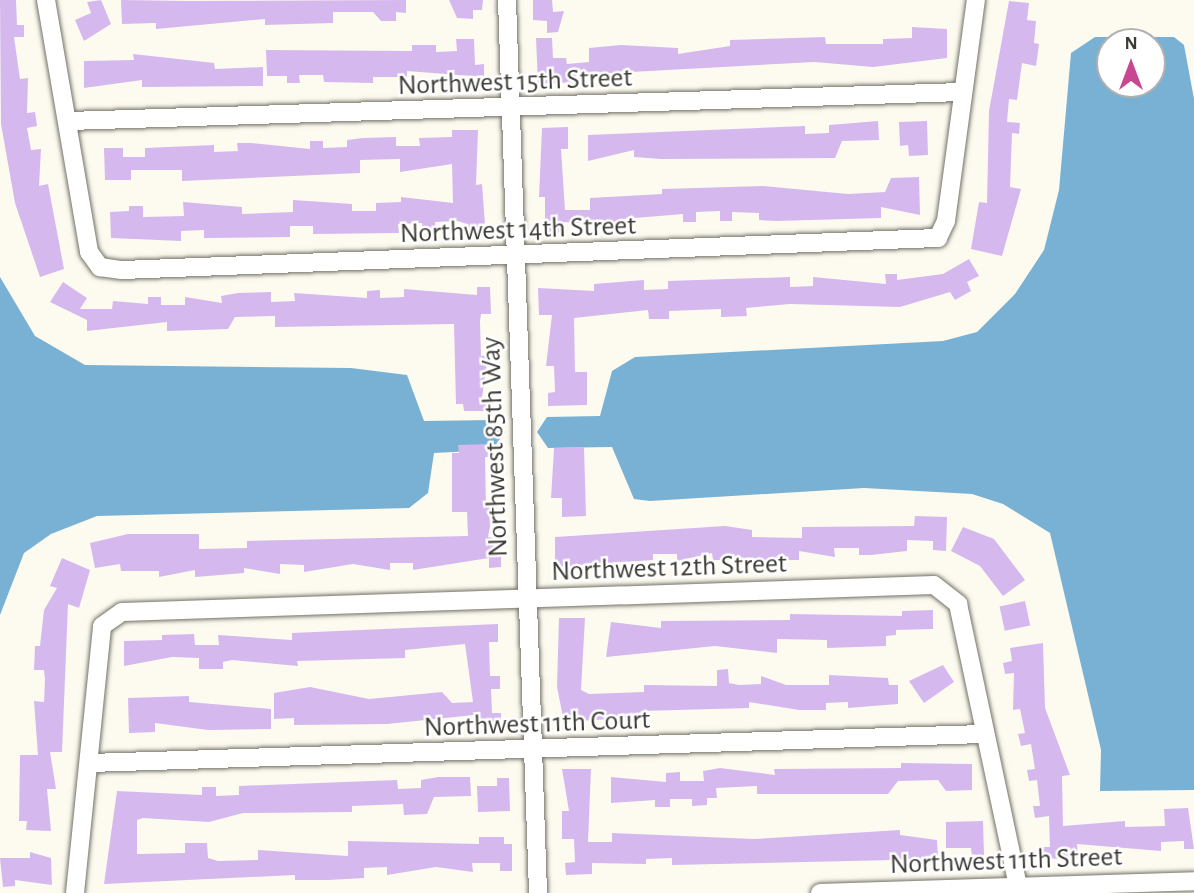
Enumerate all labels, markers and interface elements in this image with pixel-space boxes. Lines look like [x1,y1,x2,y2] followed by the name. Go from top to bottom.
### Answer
[1096,28,1166,98] north arrow
[1124,34,1138,53] text: N
[397,61,633,103] street label: Northwest 15th Street
[399,209,637,251] street label: Northwest 14th Street
[474,336,516,558] street label: Northwest 85th Way
[551,547,787,589] street label: Northwest 12th Street
[423,703,651,745] street label: Northwest 11th Court
[889,840,1123,882] street label: Northwest 11th Street

